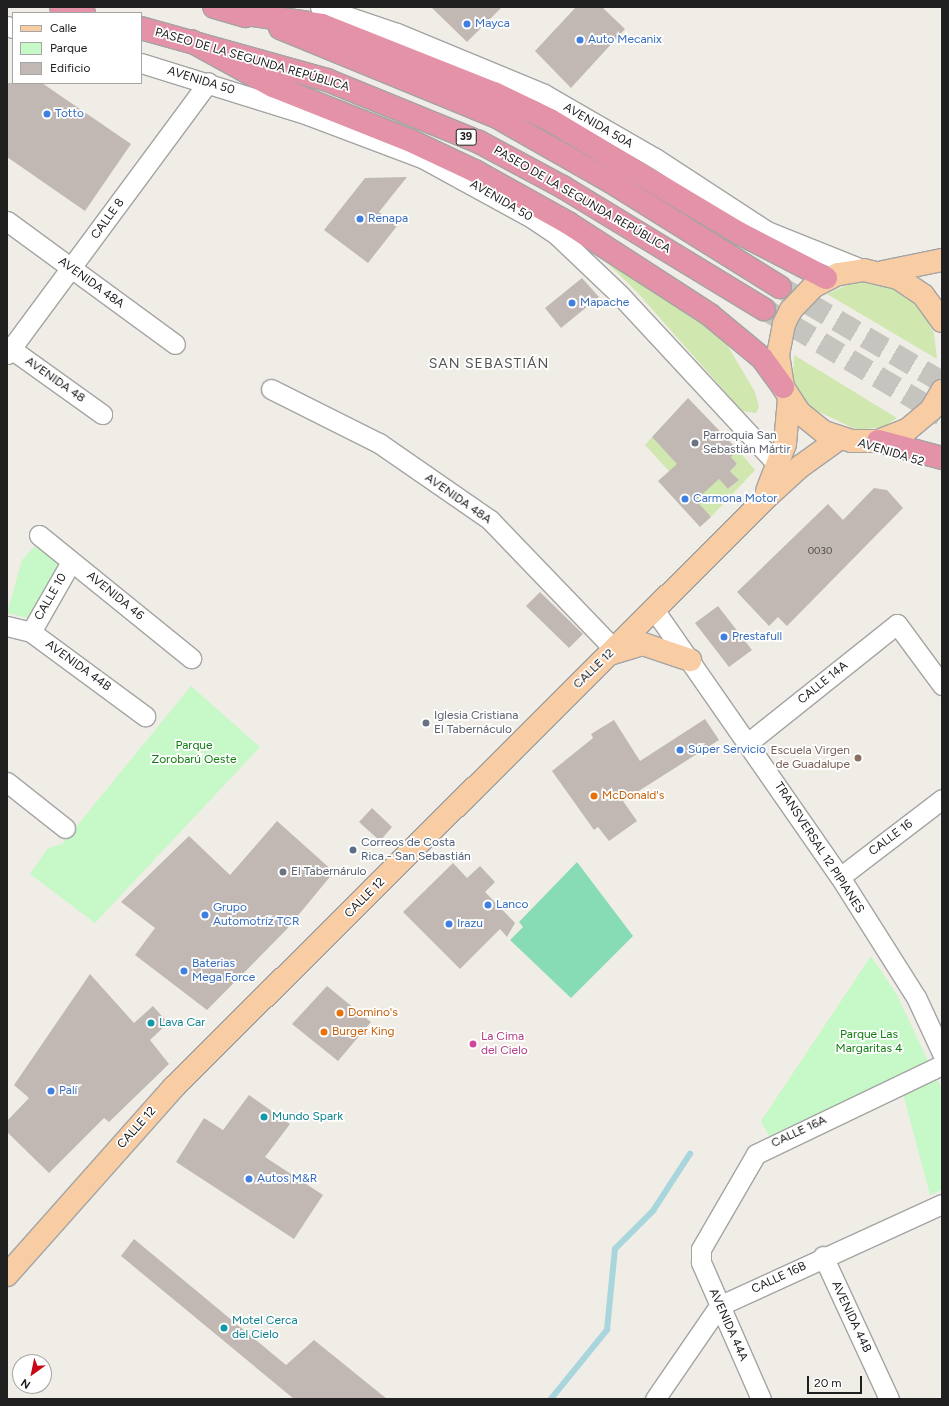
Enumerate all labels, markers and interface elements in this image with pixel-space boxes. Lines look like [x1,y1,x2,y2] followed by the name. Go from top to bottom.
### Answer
[12,12,142,84] legend
[475,17,510,31] place label: Mayca
[462,19,472,29] marker: Mayca
[50,21,77,35] text: Calle
[153,25,351,95] street label: PASEO DE LA SEGUNDA REPÚBLICA
[588,33,662,47] place label: Auto Mecanix
[575,35,585,45] marker: Auto Mecanix
[50,41,87,55] text: Parque
[50,61,90,75] text: Edificio
[166,64,236,98] street label: AVENIDA 50
[561,100,635,152] street label: AVENIDA 50A
[55,107,84,121] place label: Totto
[42,109,52,119] marker: Totto
[455,128,477,146] road number: 39
[491,143,673,257] street label: PASEO DE LA SEGUNDA REPÚBLICA
[467,177,535,225] street label: AVENIDA 50
[88,196,128,242] street label: CALLE 8
[368,212,408,226] place label: Renapa
[355,214,365,224] marker: Renapa
[55,254,127,312] street label: AVENIDA 48A
[580,296,629,310] place label: Mapache
[567,298,577,308] marker: Mapache
[22,354,88,406] street label: AVENIDA 48
[429,356,549,372] district label: SAN SEBASTIÁN
[703,429,790,457] place label: Parroquia San Sebastián Mártir
[856,436,926,470] street label: AVENIDA 52
[690,438,700,448] marker: Parroquia San Sebastián Mártir
[422,471,494,527] street label: AVENIDA 48A
[693,492,777,506] place label: Carmona Motor
[680,494,690,504] marker: Carmona Motor
[808,545,832,557] house number: 0030
[84,569,146,623] street label: AVENIDA 46
[32,571,70,623] street label: CALLE 10
[732,630,782,644] place label: Prestafull
[719,632,729,642] marker: Prestafull
[43,638,113,694] street label: AVENIDA 44B
[571,646,617,692] street label: CALLE 12
[795,659,851,707] street label: CALLE 14A
[434,709,518,737] place label: Iglesia Cristiana El Tabernáculo
[421,718,431,728] marker: Iglesia Cristiana El Tabernáculo
[151,739,237,767] park label: Parque Zorobarú Oeste
[688,743,766,757] place label: Súper Servicio
[770,744,850,772] place label: Escuela Virgen de Guadalupe
[675,745,685,755] marker: Súper Servicio
[853,753,863,763] marker: Escuela Virgen de Guadalupe
[771,780,867,916] street label: TRANSVERSAL 12 PIPIANES
[602,789,664,803] place label: McDonald's
[589,791,599,801] marker: McDonald's
[866,817,916,859] street label: CALLE 16
[361,836,471,864] place label: Correos de Costa Rica - San Sebastián
[348,845,358,855] marker: Correos de Costa Rica - San Sebastián
[291,865,367,879] place label: El Tabernárulo
[278,867,288,877] marker: El Tabernárulo
[342,875,388,921] street label: CALLE 12
[496,898,529,912] place label: Lanco
[483,900,493,910] marker: Lanco
[213,901,299,929] place label: Grupo Automotríz TCR
[200,910,210,920] marker: Grupo Automotríz TCR
[457,917,483,931] place label: Irazu
[444,919,454,929] marker: Irazu
[192,957,255,985] place label: Baterias Mega Force
[179,966,189,976] marker: Baterias Mega Force
[348,1006,398,1020] place label: Domino's
[335,1008,345,1018] marker: Domino's
[159,1016,205,1030] place label: Lava Car
[146,1018,156,1028] marker: Lava Car
[332,1025,395,1039] place label: Burger King
[319,1027,329,1037] marker: Burger King
[836,1028,902,1056] park label: Parque Las Margaritas 4
[481,1030,528,1058] place label: La Cima del Cielo
[468,1039,478,1049] marker: La Cima del Cielo
[59,1084,77,1098] place label: Palí
[46,1086,56,1096] marker: Palí
[115,1104,159,1152] street label: CALLE 12
[272,1110,343,1124] place label: Mundo Spark
[259,1112,269,1122] marker: Mundo Spark
[769,1113,829,1151] street label: CALLE 16A
[257,1172,317,1186] place label: Autos M&R
[244,1174,254,1184] marker: Autos M&R
[749,1259,809,1297] street label: CALLE 16B
[828,1279,874,1355] street label: AVENIDA 44B
[706,1286,750,1364] street label: AVENIDA 44A
[232,1314,298,1342] place label: Motel Cerca del Cielo
[219,1323,229,1333] marker: Motel Cerca del Cielo
[12,1354,52,1394] north arrow
[809,1368,864,1394] scale bar
[19,1376,33,1391] text: N
[814,1376,842,1390] text: 20 m

